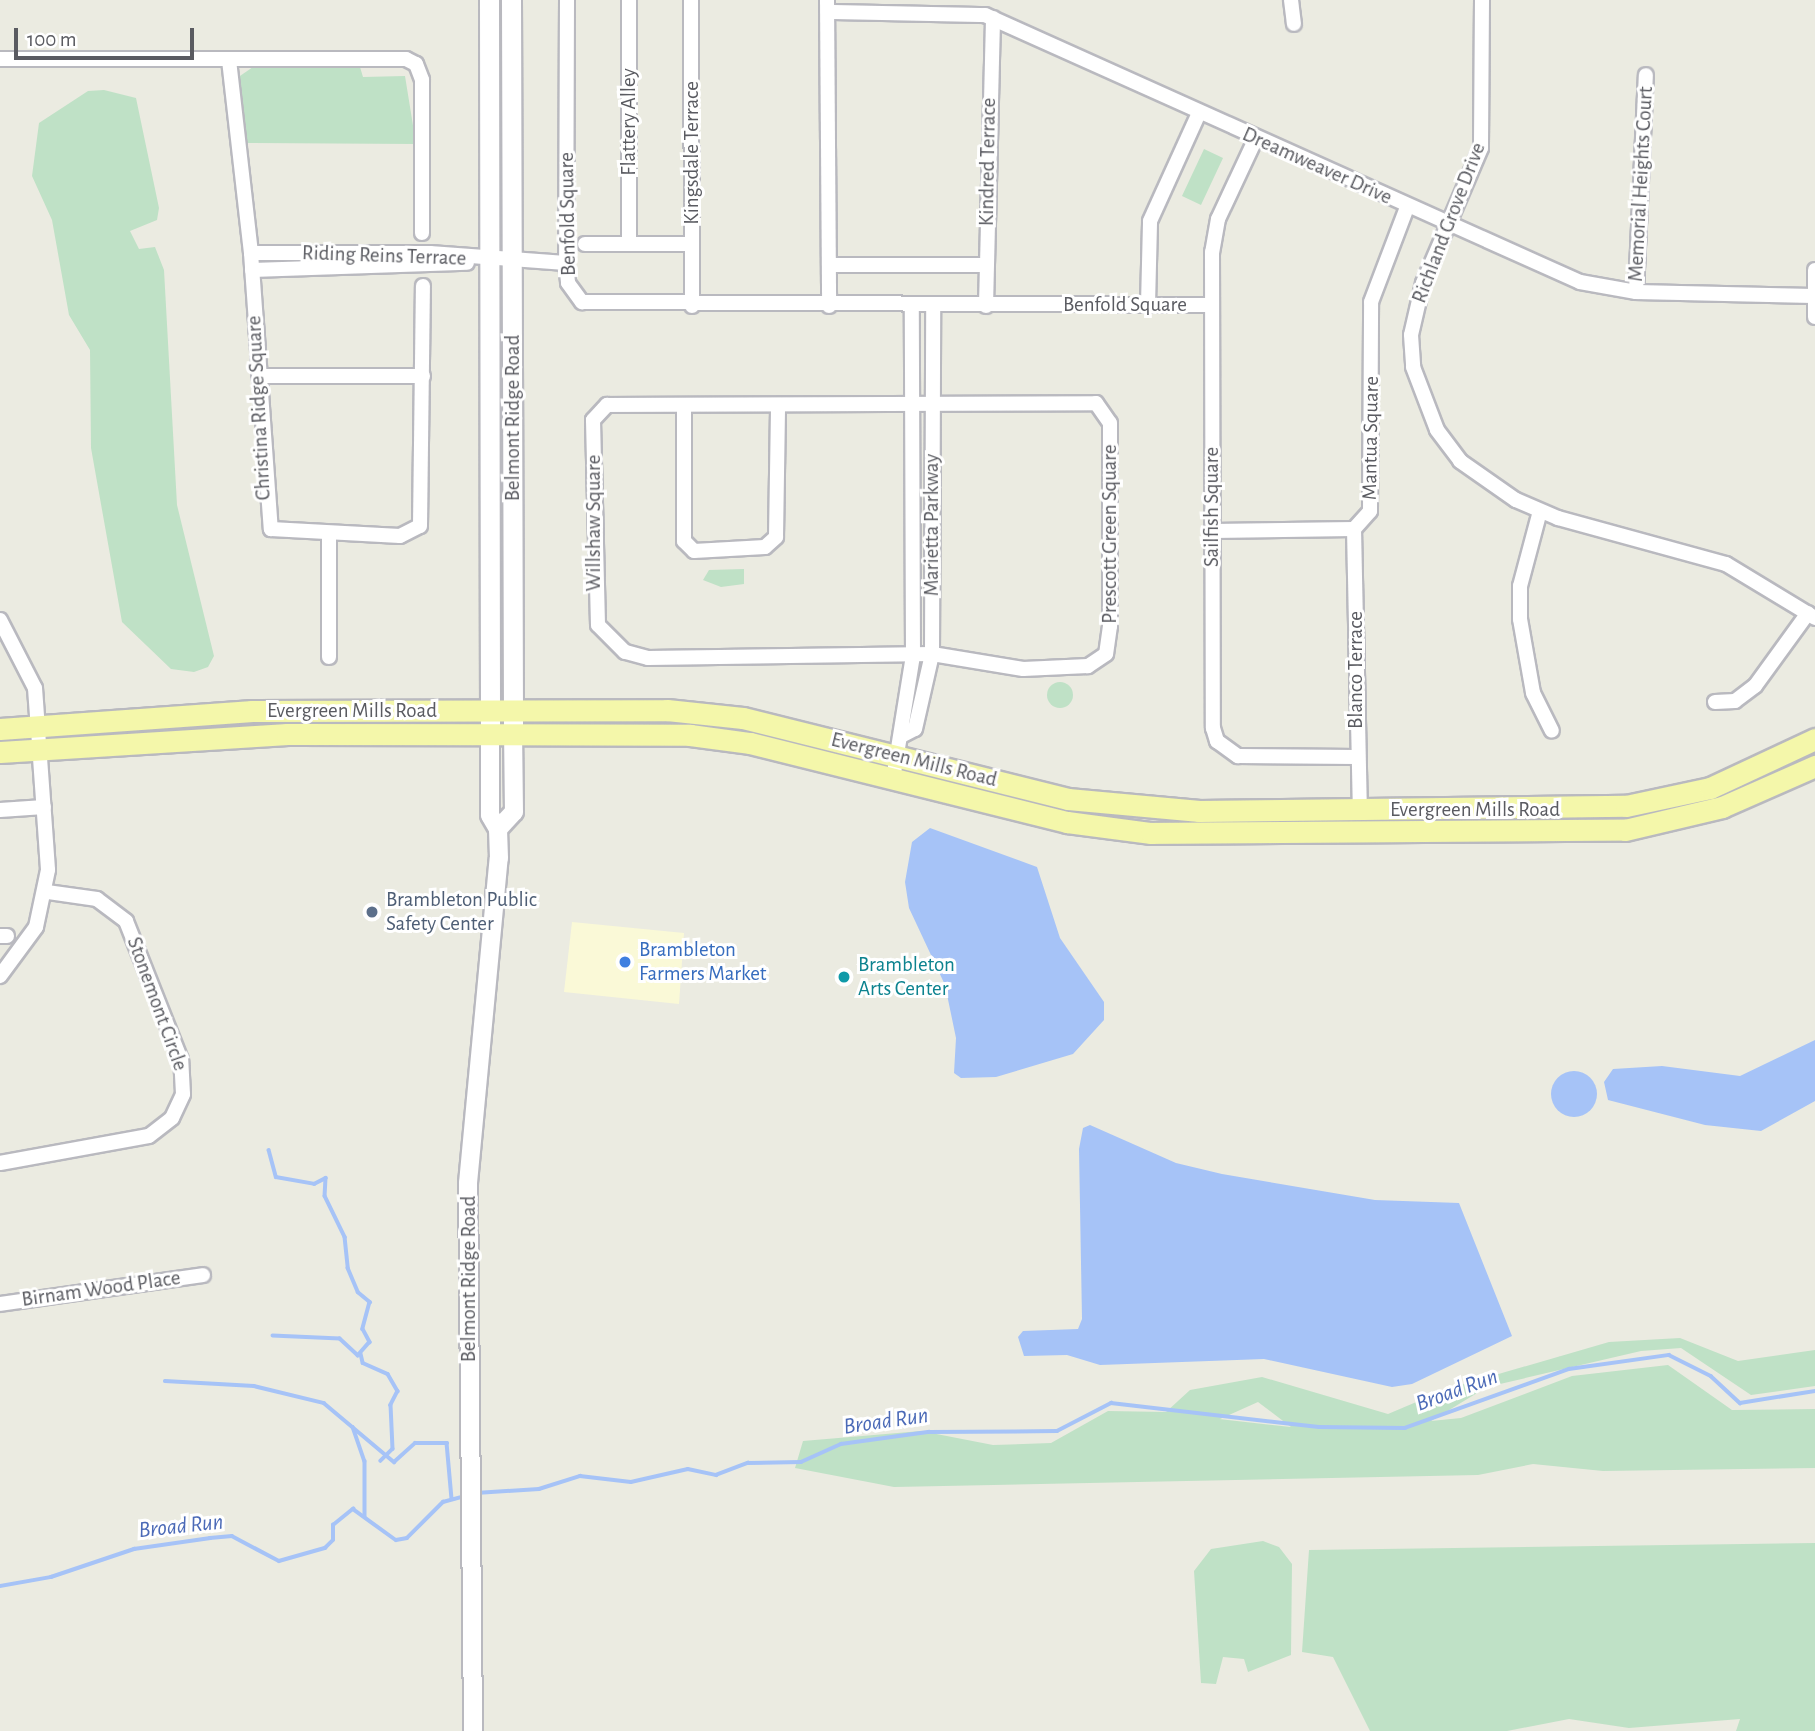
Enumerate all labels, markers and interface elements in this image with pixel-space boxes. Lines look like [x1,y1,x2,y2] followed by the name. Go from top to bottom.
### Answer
[18,14,198,58] scale bar
[27,29,77,50] text: 100 m
[616,68,642,176] street label: Flattery Alley
[679,81,705,225] street label: Kingsdale Terrace
[1623,86,1659,282] street label: Memorial Heights Court
[974,98,1002,226] street label: Kindred Terrace
[1238,122,1396,210] street label: Dreamweaver Drive
[1407,139,1491,307] street label: Richland Grove Drive
[554,152,582,276] street label: Benfold Square
[301,241,467,271] street label: Riding Reins Terrace
[1063,292,1187,318] street label: Benfold Square
[242,315,276,501] street label: Christina Ridge Square
[500,335,526,501] street label: Belmont Ridge Road
[1357,376,1385,500] street label: Mantua Square
[1097,444,1123,624] street label: Prescott Green Square
[1199,447,1225,567] street label: Sailfish Square
[919,454,945,596] street label: Marietta Parkway
[581,455,607,591] street label: Willshaw Square
[1343,611,1369,729] street label: Blanco Terrace
[267,698,437,724] street label: Evergreen Mills Road
[828,727,1000,793] street label: Evergreen Mills Road
[1390,797,1560,823] street label: Evergreen Mills Road
[386,887,537,937] place label: Brambleton Public Safety Center
[364,904,380,920] marker: Brambleton Public Safety Center
[121,934,193,1074] street label: Stonemont Circle
[639,937,767,987] place label: Brambleton Farmers Market
[858,952,955,1002] place label: Brambleton Arts Center
[617,954,633,970] marker: Brambleton Farmers Market
[836,969,852,985] marker: Brambleton Arts Center
[456,1196,482,1362] street label: Belmont Ridge Road
[20,1265,182,1313] street label: Birnam Wood Place
[1412,1363,1502,1419] water label: Broad Run
[842,1402,930,1442] water label: Broad Run
[137,1509,225,1545] water label: Broad Run

